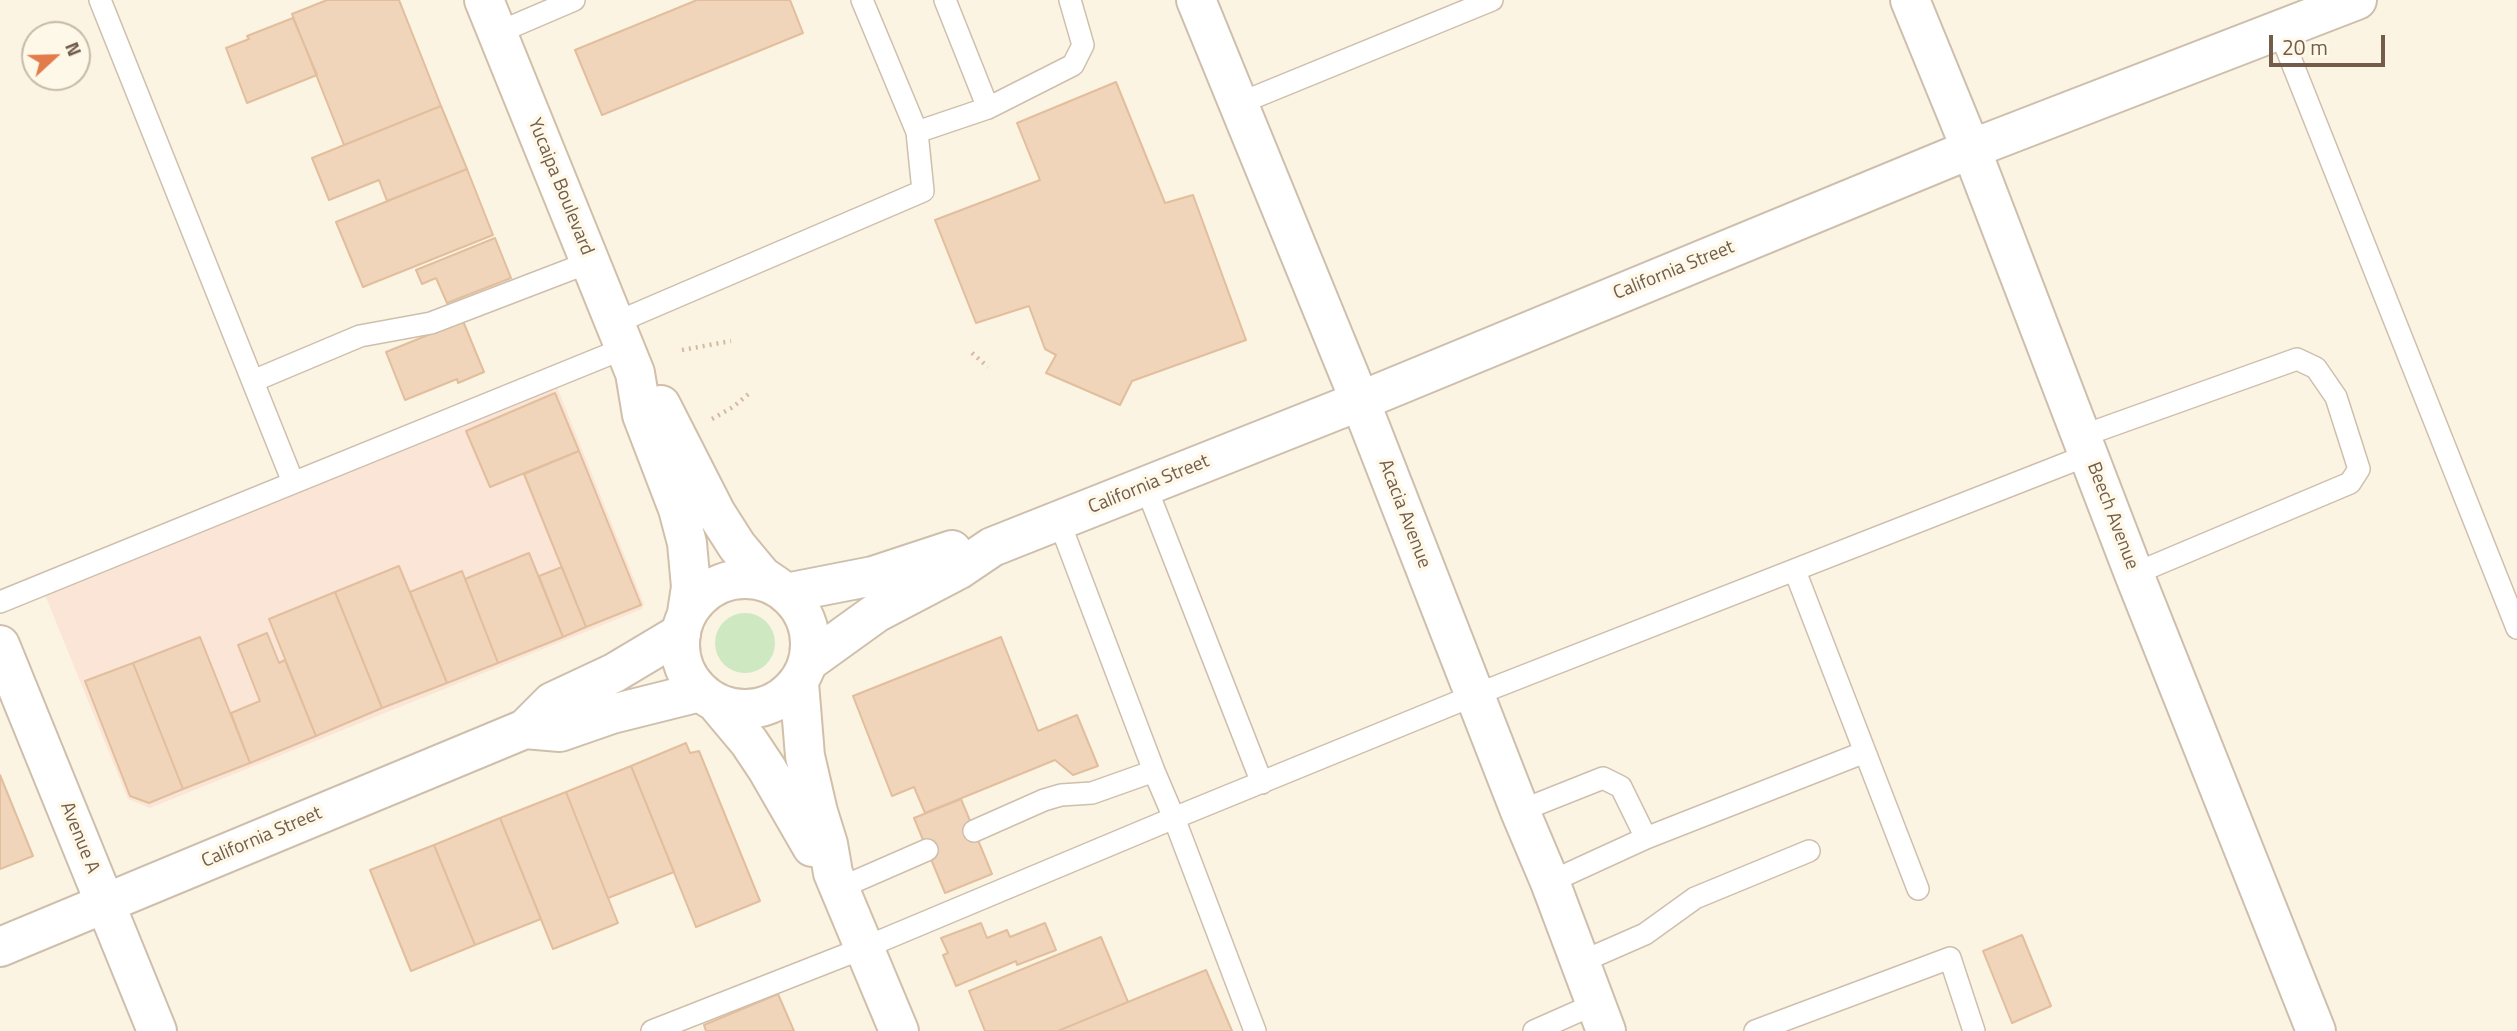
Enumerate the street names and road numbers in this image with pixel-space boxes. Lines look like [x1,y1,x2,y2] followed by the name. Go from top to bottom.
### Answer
[522,115,598,259] street label: Yucaipa Boulevard
[1610,236,1738,306] street label: California Street
[1085,450,1213,520] street label: California Street
[1373,456,1435,572] street label: Acacia Avenue
[2081,459,2143,573] street label: Beech Avenue
[54,799,104,877] street label: Avenue A
[199,802,325,874] street label: California Street

